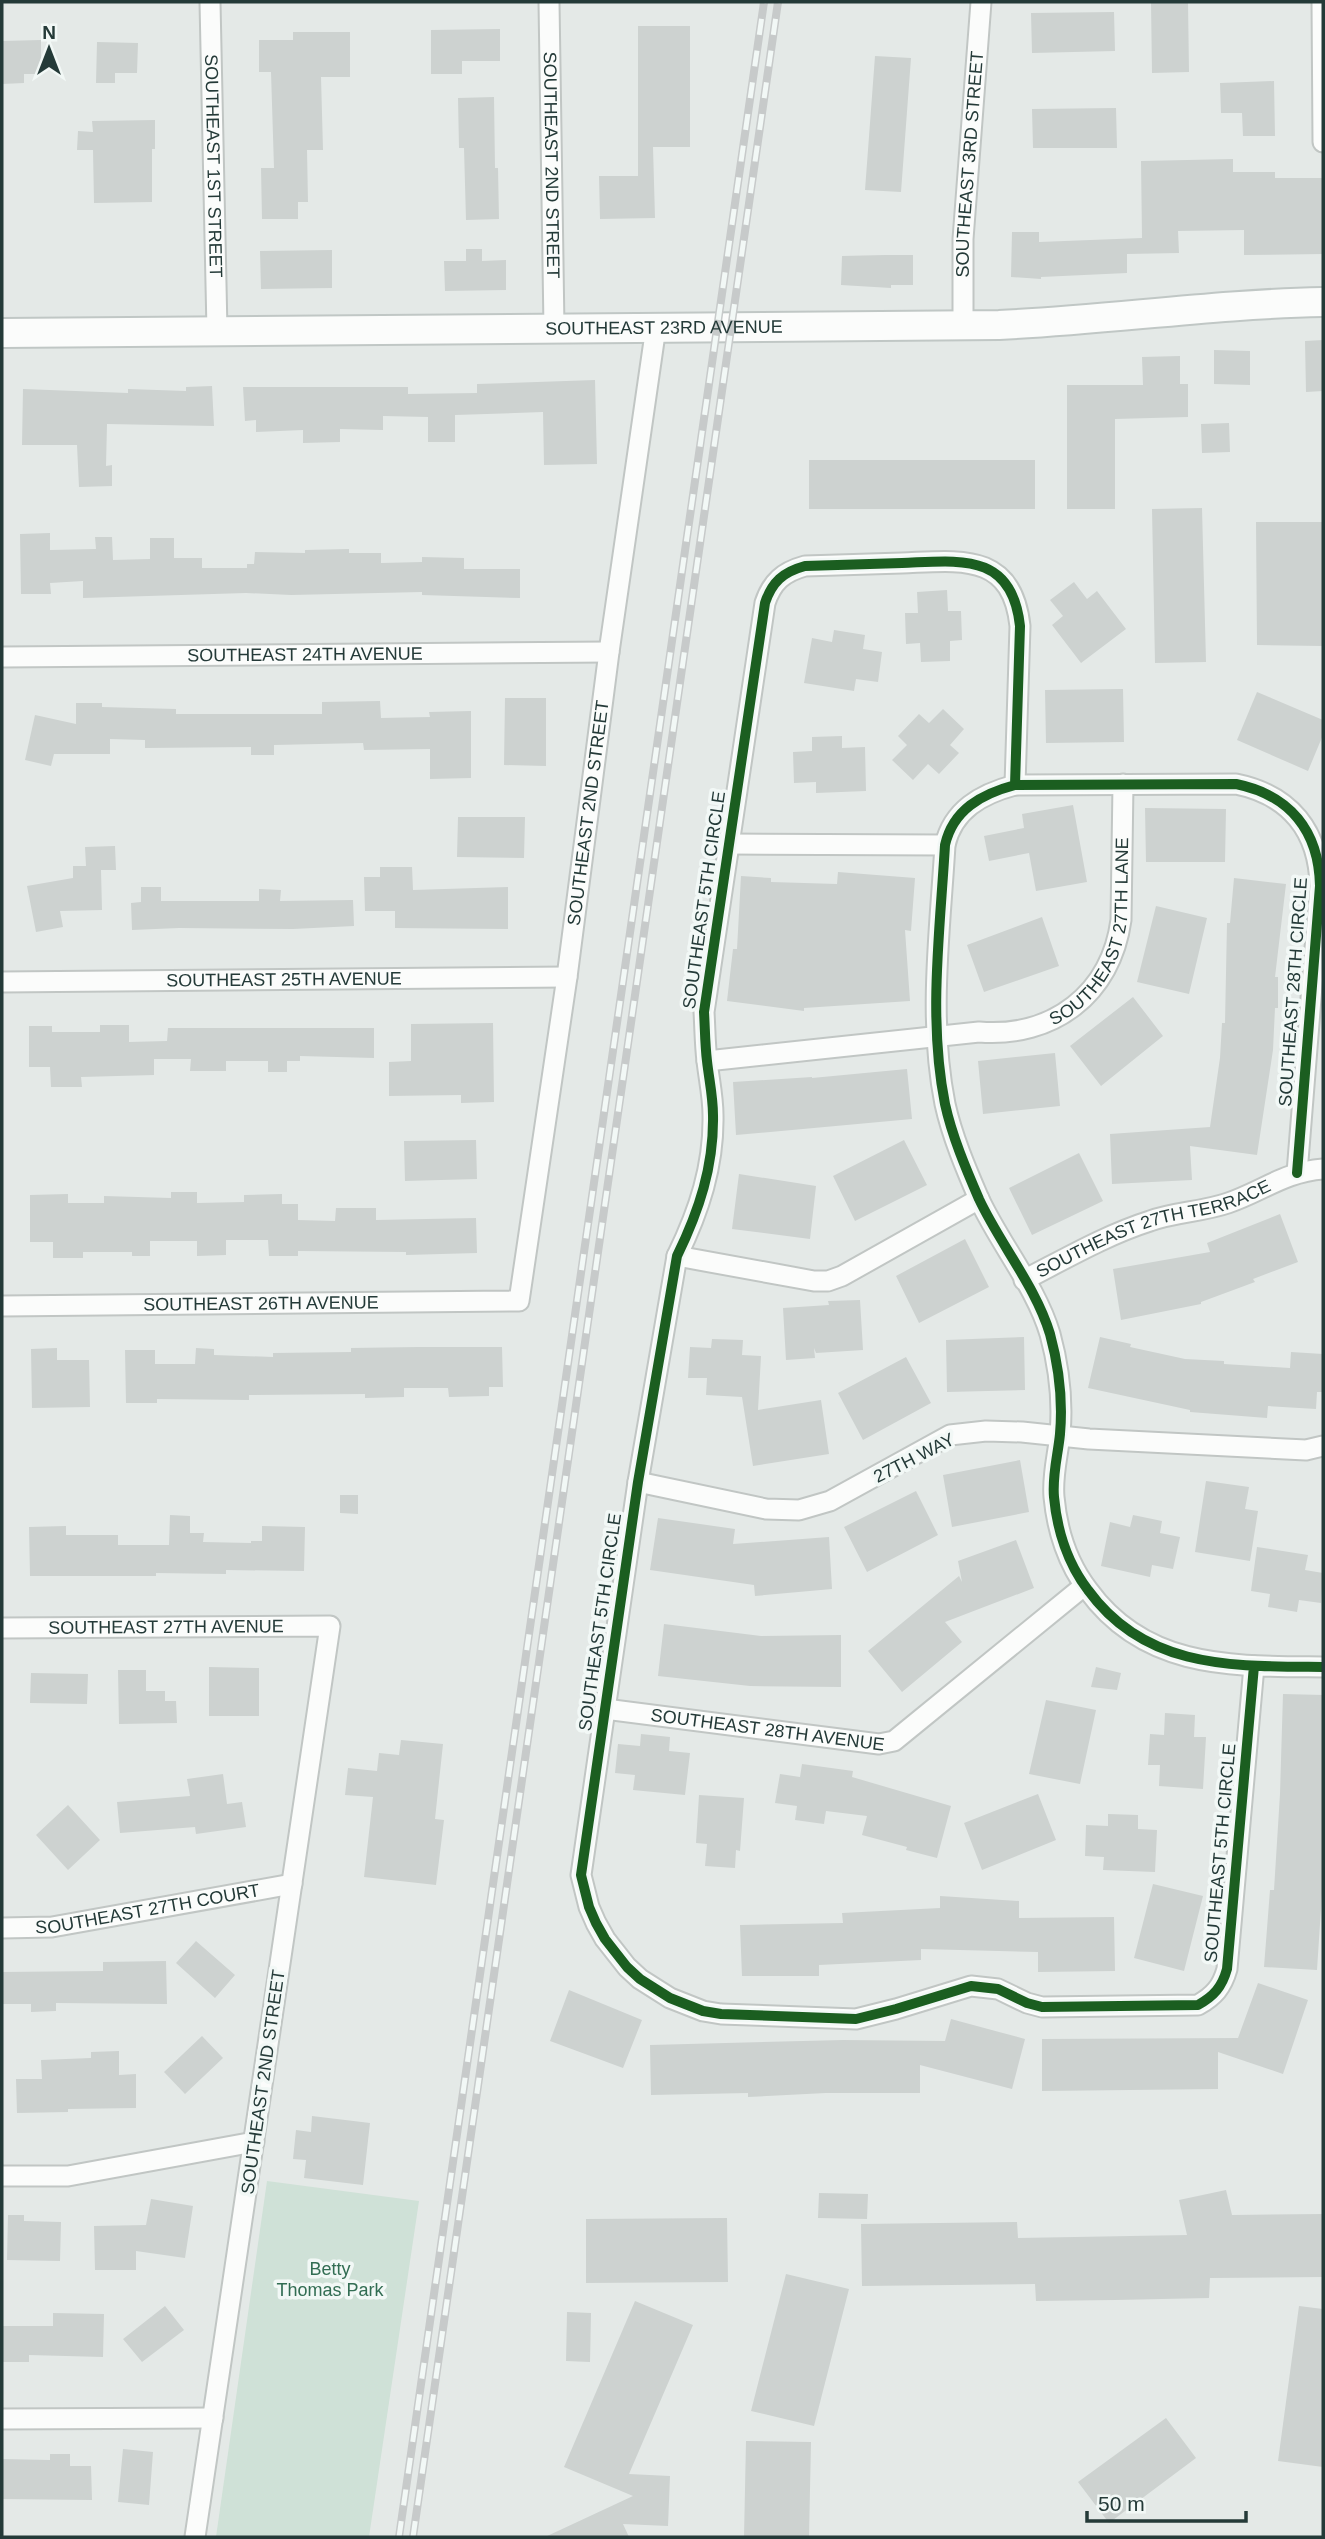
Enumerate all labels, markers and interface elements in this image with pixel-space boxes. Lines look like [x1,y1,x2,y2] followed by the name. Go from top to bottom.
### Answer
[14,14,84,84] north arrow
[42,22,56,43] text: N
[953,50,987,277] street label: SOUTHEAST 3RD STREET
[540,51,563,279] street label: SOUTHEAST 2ND STREET
[201,54,226,278] street label: SOUTHEAST 1ST STREET
[545,317,783,339] street label: SOUTHEAST 23RD AVENUE
[187,644,423,665] street label: SOUTHEAST 24TH AVENUE
[564,699,613,927] street label: SOUTHEAST 2ND STREET
[679,790,729,1010] street label: SOUTHEAST 5TH CIRCLE
[1046,837,1132,1029] street label: SOUTHEAST 27TH LANE
[1275,877,1311,1107] street label: SOUTHEAST 28TH CIRCLE
[166,968,402,991] street label: SOUTHEAST 25TH AVENUE
[1033,1176,1274,1282] street label: SOUTHEAST 27TH TERRACE
[143,1292,379,1315] street label: SOUTHEAST 26TH AVENUE
[870,1429,958,1487] street label: 27TH WAY
[575,1512,625,1732] street label: SOUTHEAST 5TH CIRCLE
[48,1616,284,1638] street label: SOUTHEAST 27TH AVENUE
[650,1705,886,1755] street label: SOUTHEAST 28TH AVENUE
[1200,1743,1240,1963] street label: SOUTHEAST 5TH CIRCLE
[35,1880,261,1938] street label: SOUTHEAST 27TH COURT
[237,1968,289,2196] street label: SOUTHEAST 2ND STREET
[276,2259,385,2300] park label: Betty Thomas Park
[1087,2480,1246,2524] scale bar
[1098,2492,1145,2515] text: 50 m

